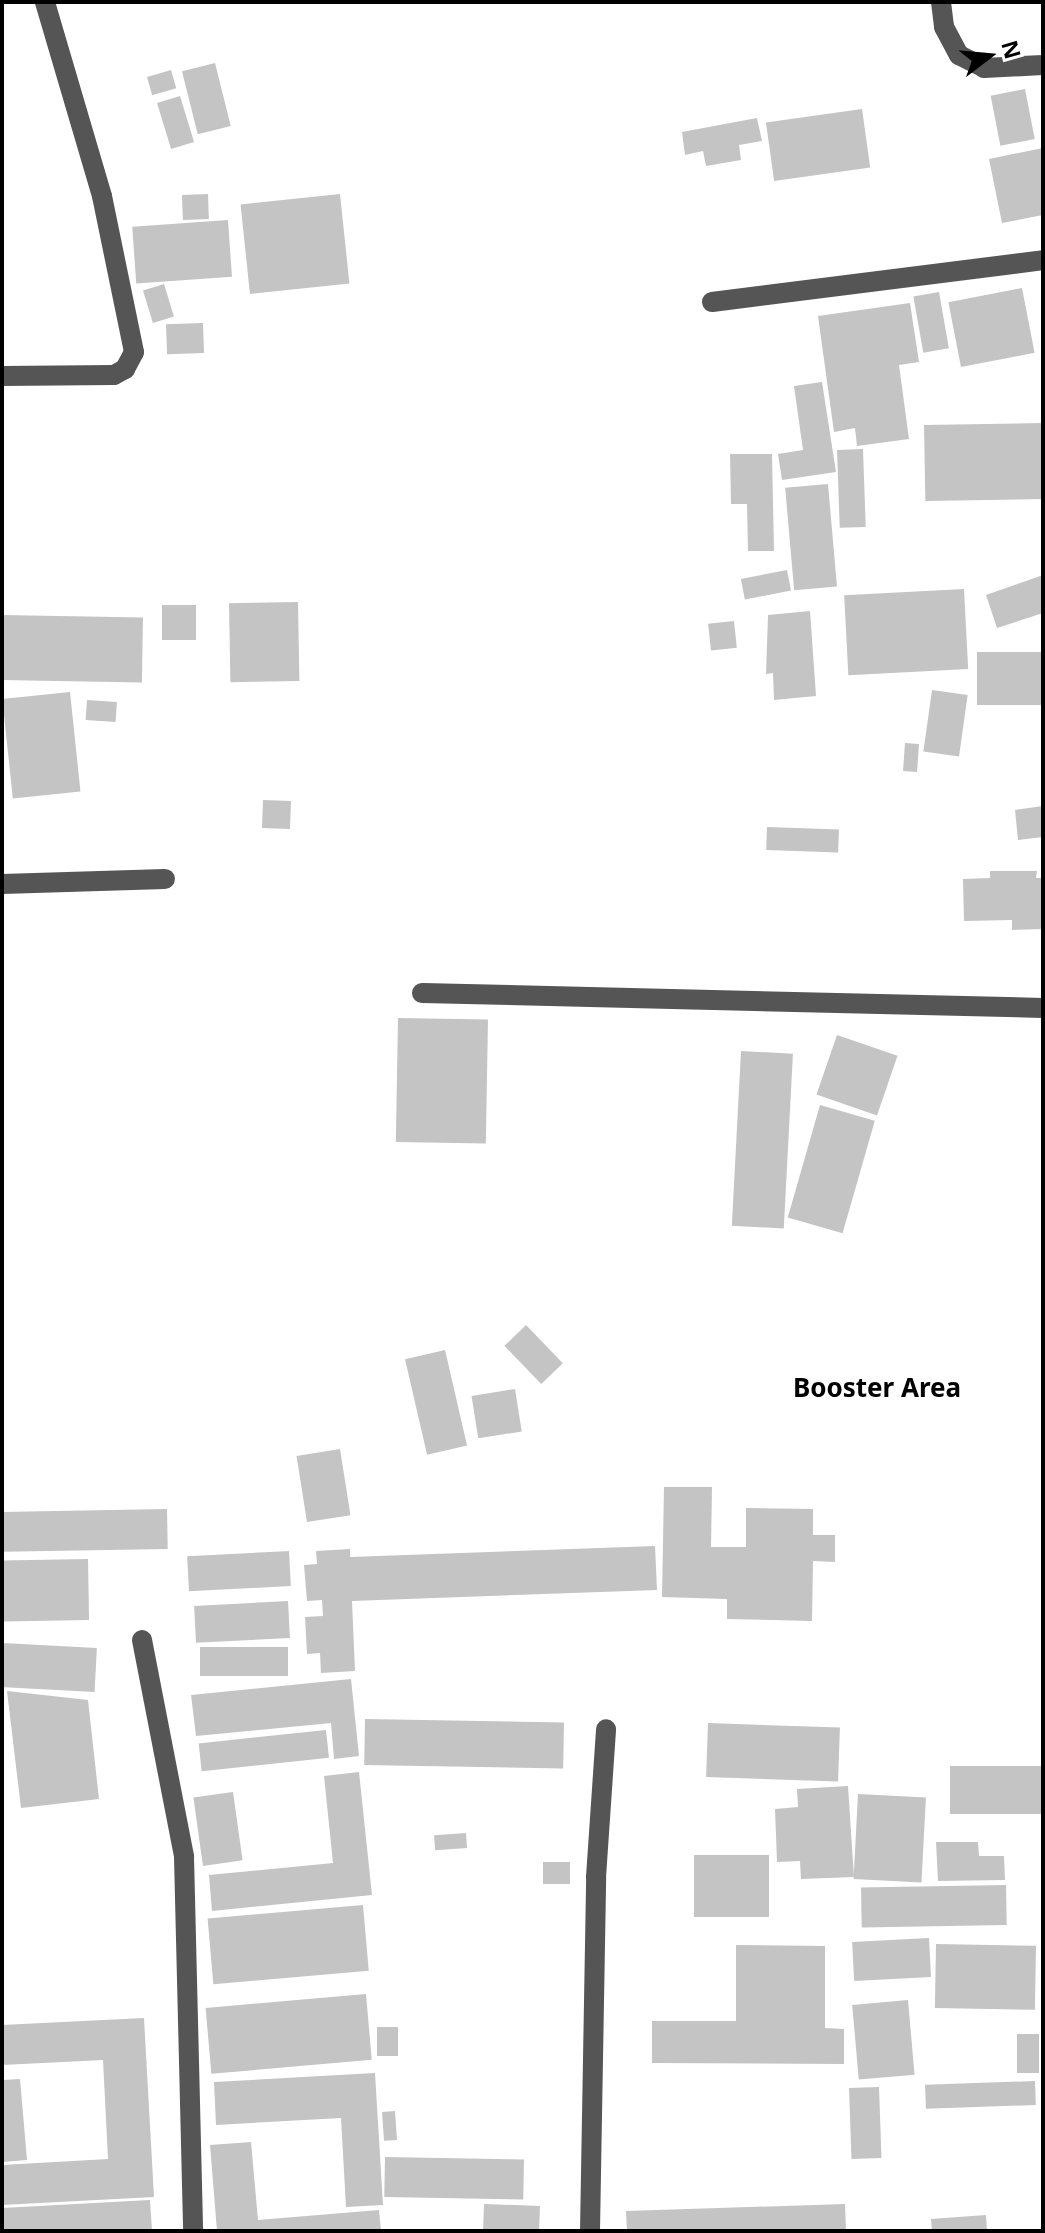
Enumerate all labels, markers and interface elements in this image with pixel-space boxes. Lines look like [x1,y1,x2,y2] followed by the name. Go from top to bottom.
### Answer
[949,16,1029,96] north arrow
[995,37,1029,62] text: N
[793,1372,961,1404] district label: Booster Area

